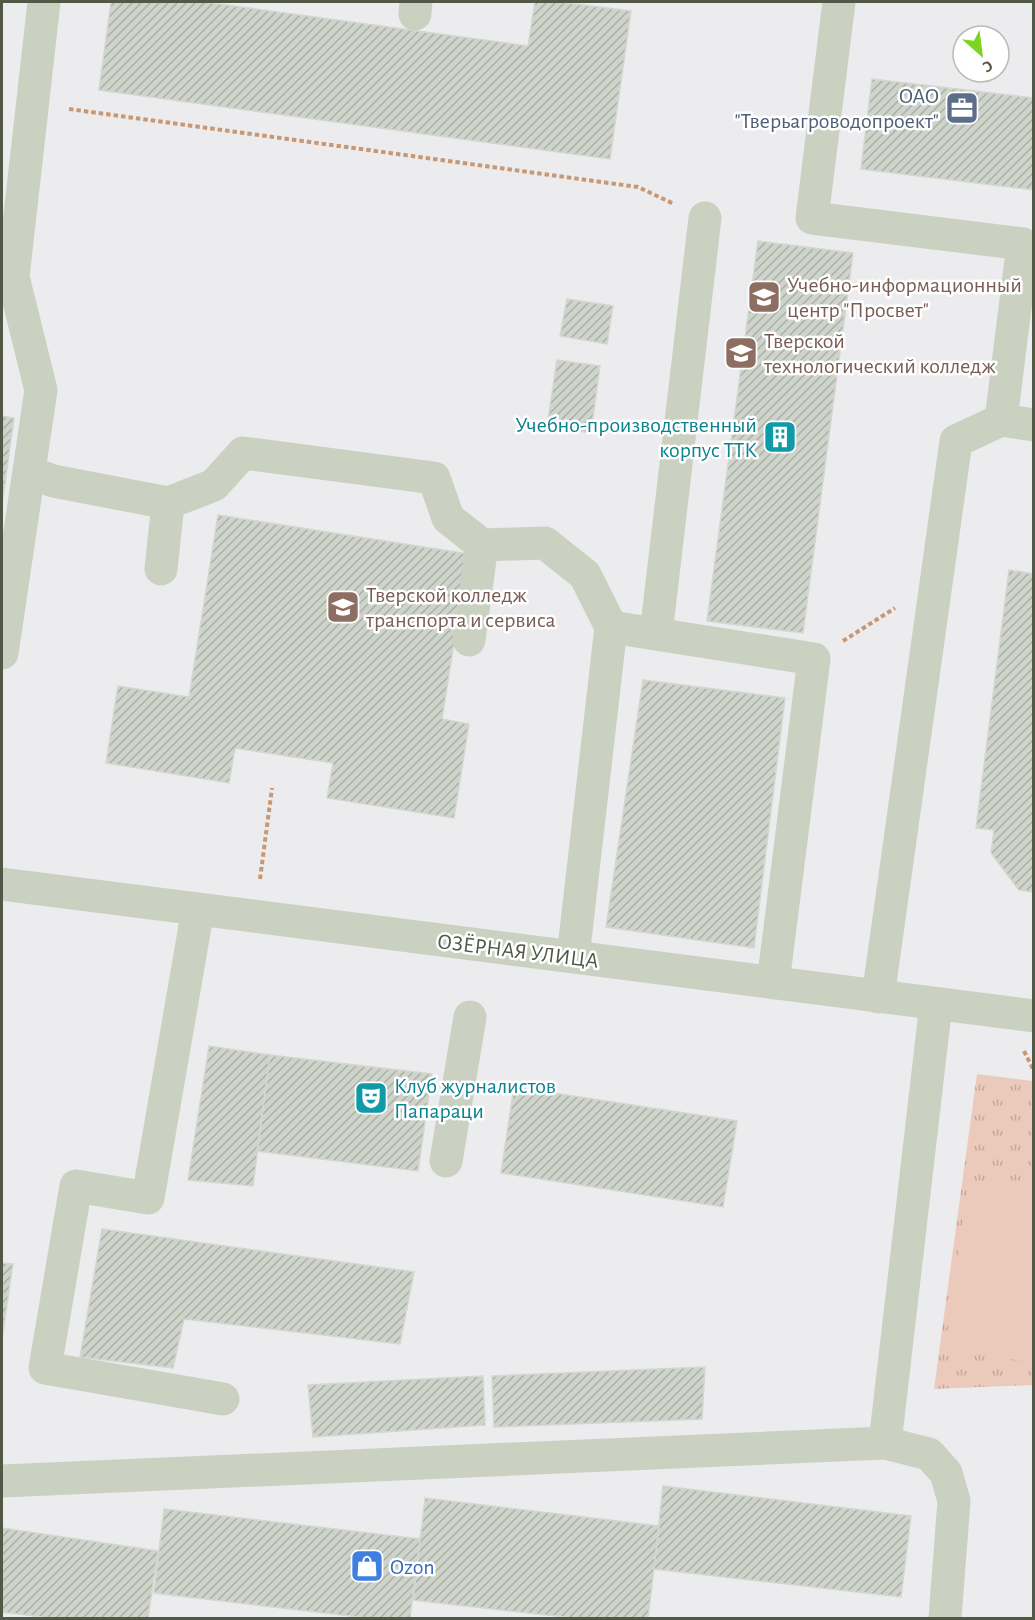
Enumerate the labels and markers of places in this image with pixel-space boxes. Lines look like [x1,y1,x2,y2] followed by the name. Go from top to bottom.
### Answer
[735,85,939,132] place label: OAO "Тверьагроводопроект"
[944,90,980,126] office icon: OAO "Тверьагроводопроект"
[787,274,1022,321] place label: Учебно-информационный центр "Просвет"
[746,279,782,315] school or university icon: Учебно-информационный центр "Просвет"
[763,330,996,377] place label: Тверской технологический колледж
[723,335,759,371] school or university icon: Тверской технологический колледж
[515,414,757,461] place label: Учебно-производственный корпус ТТК
[762,419,798,455] building icon: Учебно-производственный корпус ТТК
[365,584,556,631] place label: Тверской колледж транспорта и сервиса
[325,589,361,625] school or university icon: Тверской колледж транспорта и сервиса
[394,1075,556,1122] place label: Клуб журналистов Папараци
[353,1080,389,1116] theatre icon: Клуб журналистов Папараци
[349,1548,385,1584] shop icon: Ozon
[390,1556,435,1578] place label: Ozon

